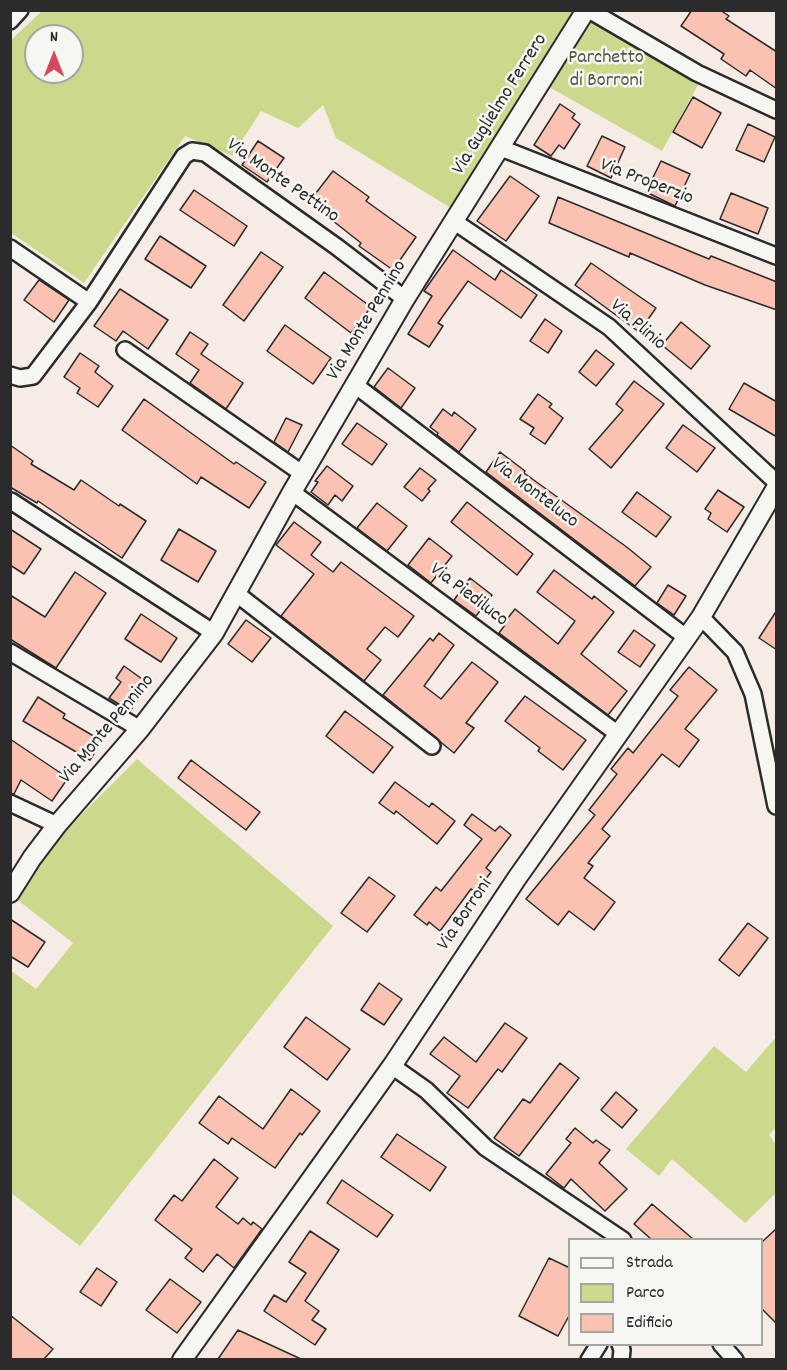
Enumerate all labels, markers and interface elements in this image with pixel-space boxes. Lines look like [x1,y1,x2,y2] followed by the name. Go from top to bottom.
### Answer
[24,24,84,84] north arrow
[50,26,58,49] text: N
[448,30,554,180] street label: Via Guglielmo Ferrero
[568,47,644,94] park label: Parchetto di Borroni
[221,134,343,230] street label: Via Monte Pettino
[596,154,696,212] street label: Via Properzio
[323,257,413,385] street label: Via Monte Pennino
[604,295,670,357] street label: Via Plinio
[485,453,583,535] street label: Via Monteluco
[424,559,512,633] street label: Via Piediluco
[55,670,161,790] street label: Via Monte Pennino
[433,874,499,956] street label: Via Borroni
[568,1238,763,1346] legend
[626,1251,673,1276] text: Strada
[626,1281,665,1306] text: Parco
[626,1311,673,1336] text: Edificio

